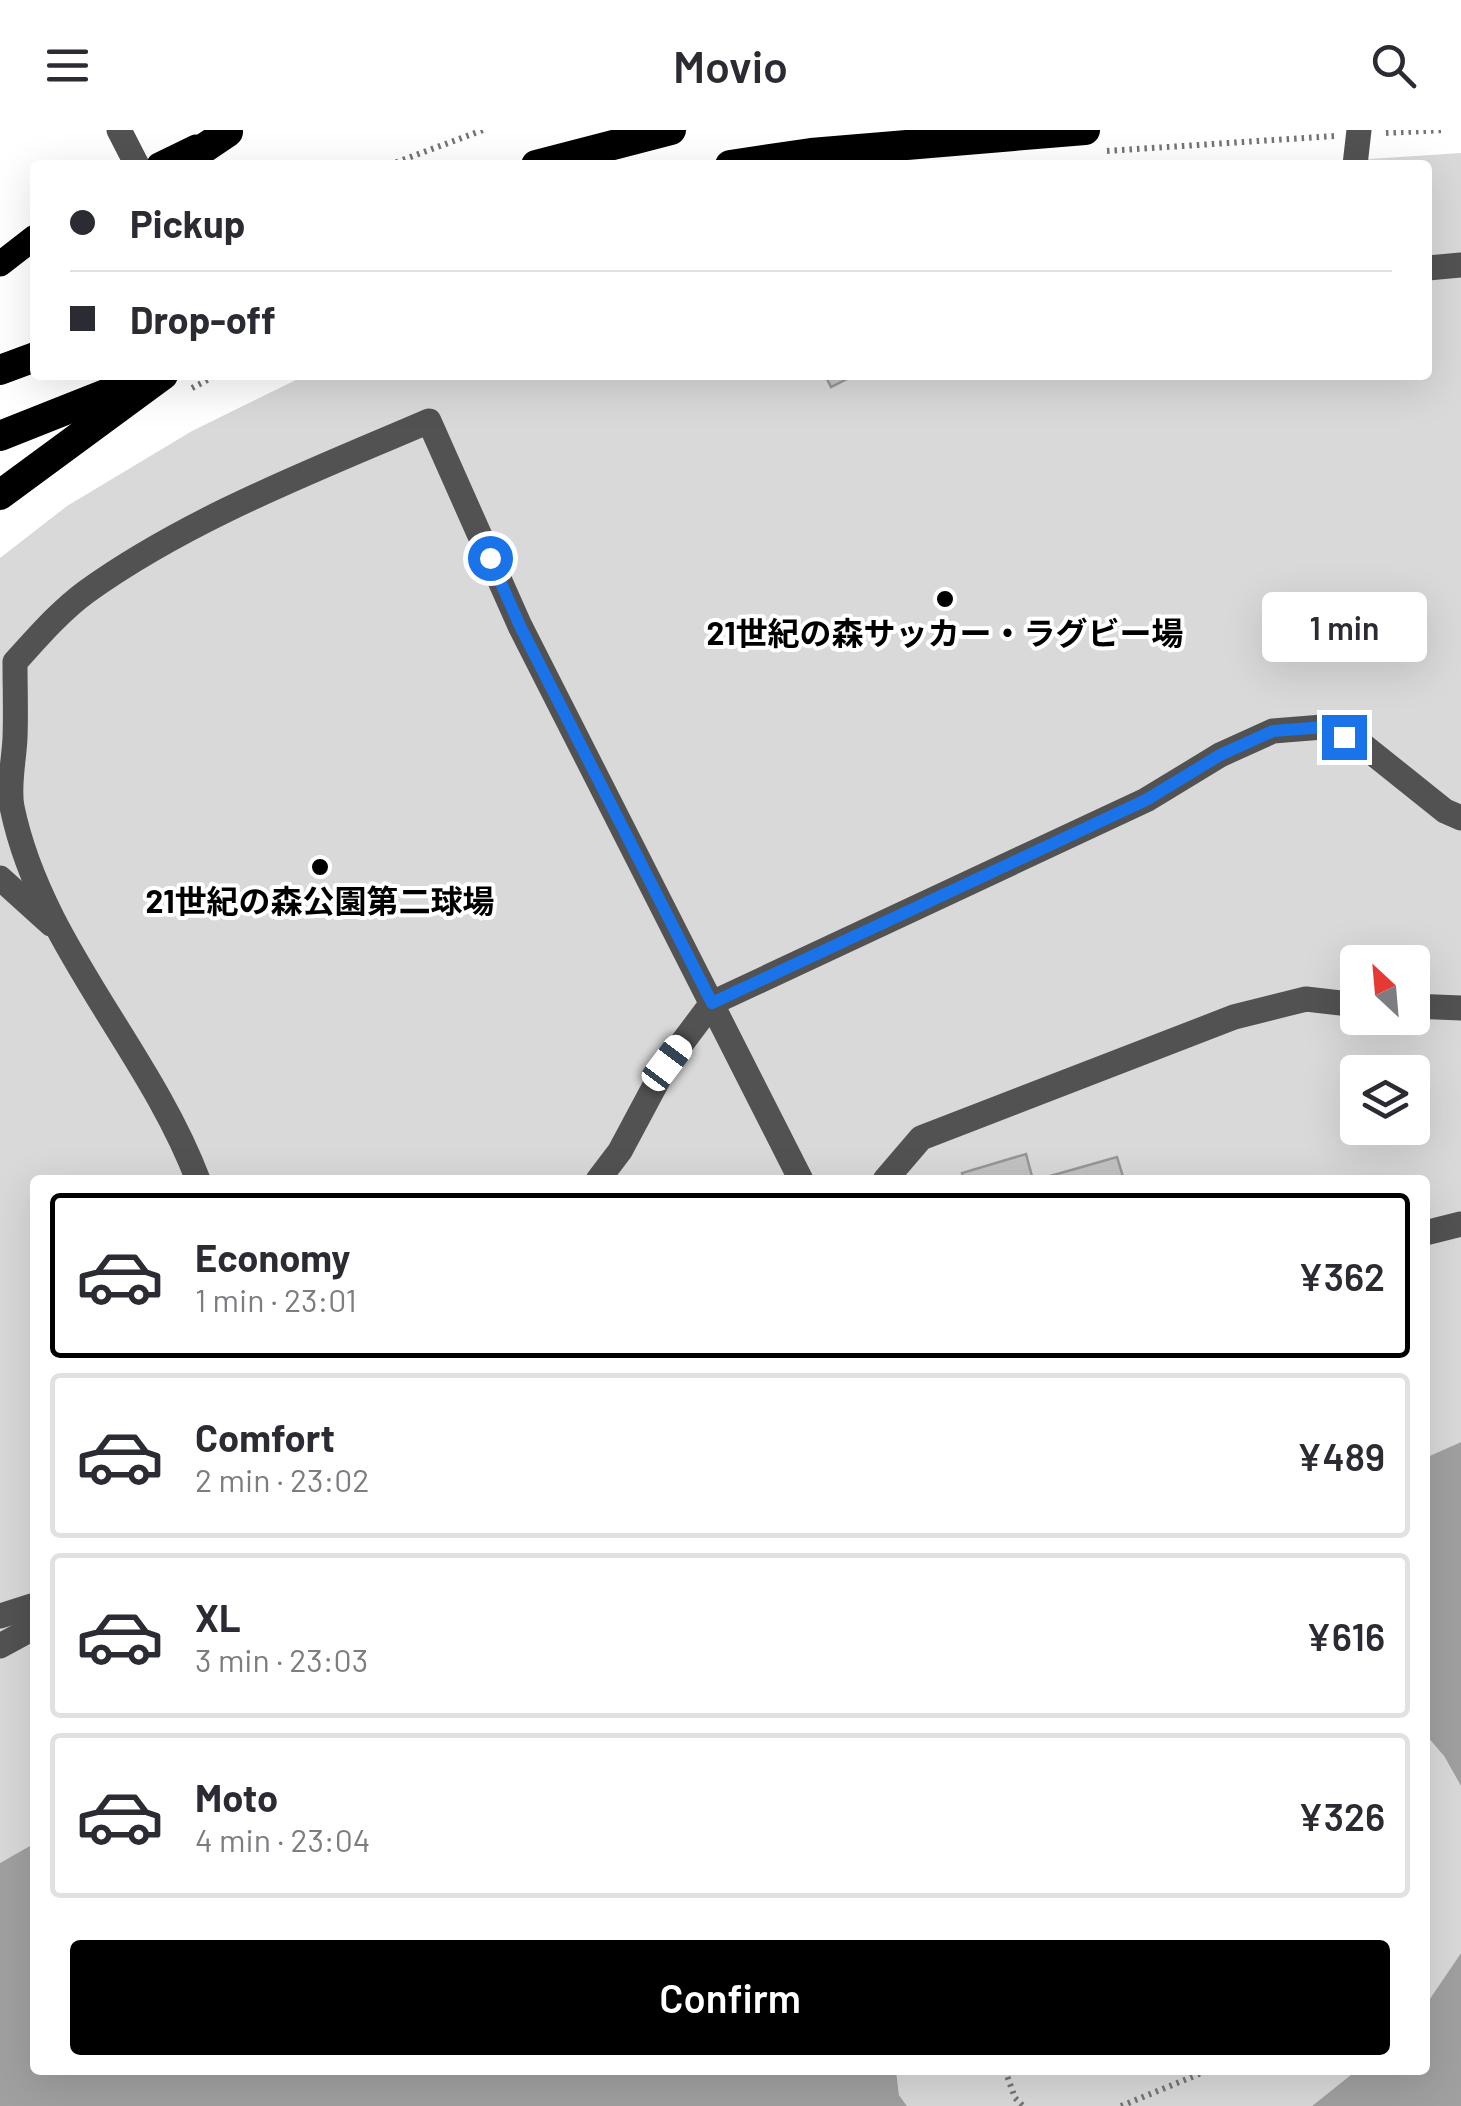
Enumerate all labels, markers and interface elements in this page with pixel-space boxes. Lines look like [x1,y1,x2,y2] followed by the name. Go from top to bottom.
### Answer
[40,38,95,93] icon: menu
[673,38,788,92] text: Movio
[1366,38,1421,93] icon: search
[130,200,245,246] text: Pickup
[130,296,276,342] text: Drop-off
[468,536,513,581] route start
[934,588,956,610] marker: 21世紀の森サッカー・ラグビー場
[1262,592,1426,662] callout: 1 min
[1310,608,1379,646] text: 1 min
[706,613,1184,651] place label: 21世紀の森サッカー・ラグビー場
[1322,715,1367,760] route end
[309,856,331,878] marker: 21世紀の森公園第二球場
[145,881,495,919] place label: 21世紀の森公園第二球場
[1340,945,1430,1035] north arrow
[1340,945,1430,1145] map controls
[637,1030,697,1096] car
[1340,1055,1430,1145] button: layers
[75,1231,165,1321] icon: car
[195,1234,350,1280] text: Economy
[1298,1253,1385,1299] text: ¥362
[195,1280,357,1318] text: 1 min · 23:01
[75,1411,165,1501] icon: car
[195,1414,335,1460] text: Comfort
[1296,1433,1385,1479] text: ¥489
[195,1460,369,1498] text: 2 min · 23:02
[75,1591,165,1681] icon: car
[195,1594,241,1640] text: XL
[1306,1613,1385,1659] text: ¥616
[195,1640,368,1678] text: 3 min · 23:03
[75,1771,165,1861] icon: car
[195,1774,278,1820] text: Moto
[1298,1793,1385,1839] text: ¥326
[195,1820,370,1858] text: 4 min · 23:04
[70,1940,1390,2055] button: Confirm

